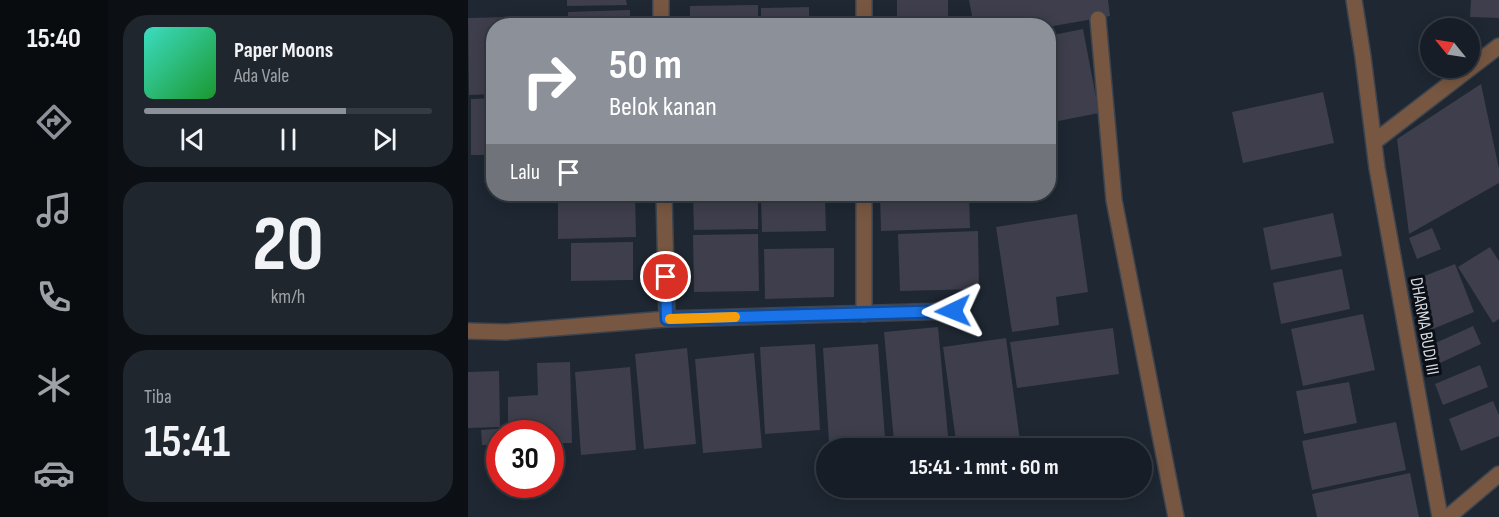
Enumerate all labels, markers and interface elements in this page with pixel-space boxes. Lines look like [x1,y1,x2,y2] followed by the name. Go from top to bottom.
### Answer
[1420,18,1480,78] north arrow
[1420,18,1480,78] map controls
[27,23,81,55] text: 15:40
[234,37,333,64] text: Paper Moons
[609,40,682,91] text: 50 m
[510,42,588,120] icon: right
[234,64,289,88] text: Ada Vale
[609,91,717,123] text: Belok kanan
[33,101,75,143] icon: directions
[176,123,209,156] icon: previous
[272,123,305,156] icon: pause
[368,123,401,156] icon: next
[552,156,585,189] icon: arrive
[510,159,540,186] text: Lalu
[33,189,75,231] icon: music
[252,199,324,292] text: 20
[640,251,691,302] pin
[649,260,682,293] icon: arrive
[33,276,75,318] icon: phone
[1406,276,1443,376] street label: DHARMA BUDI III
[921,279,985,343] position arrow
[271,285,305,309] text: km/h
[33,364,75,406] icon: climate
[144,385,172,409] text: Tiba
[144,415,230,470] text: 15:41
[486,420,564,498] speed limit sign: 30
[33,452,75,494] icon: car
[909,454,1059,481] text: 15:41 · 1 mnt · 60 m

